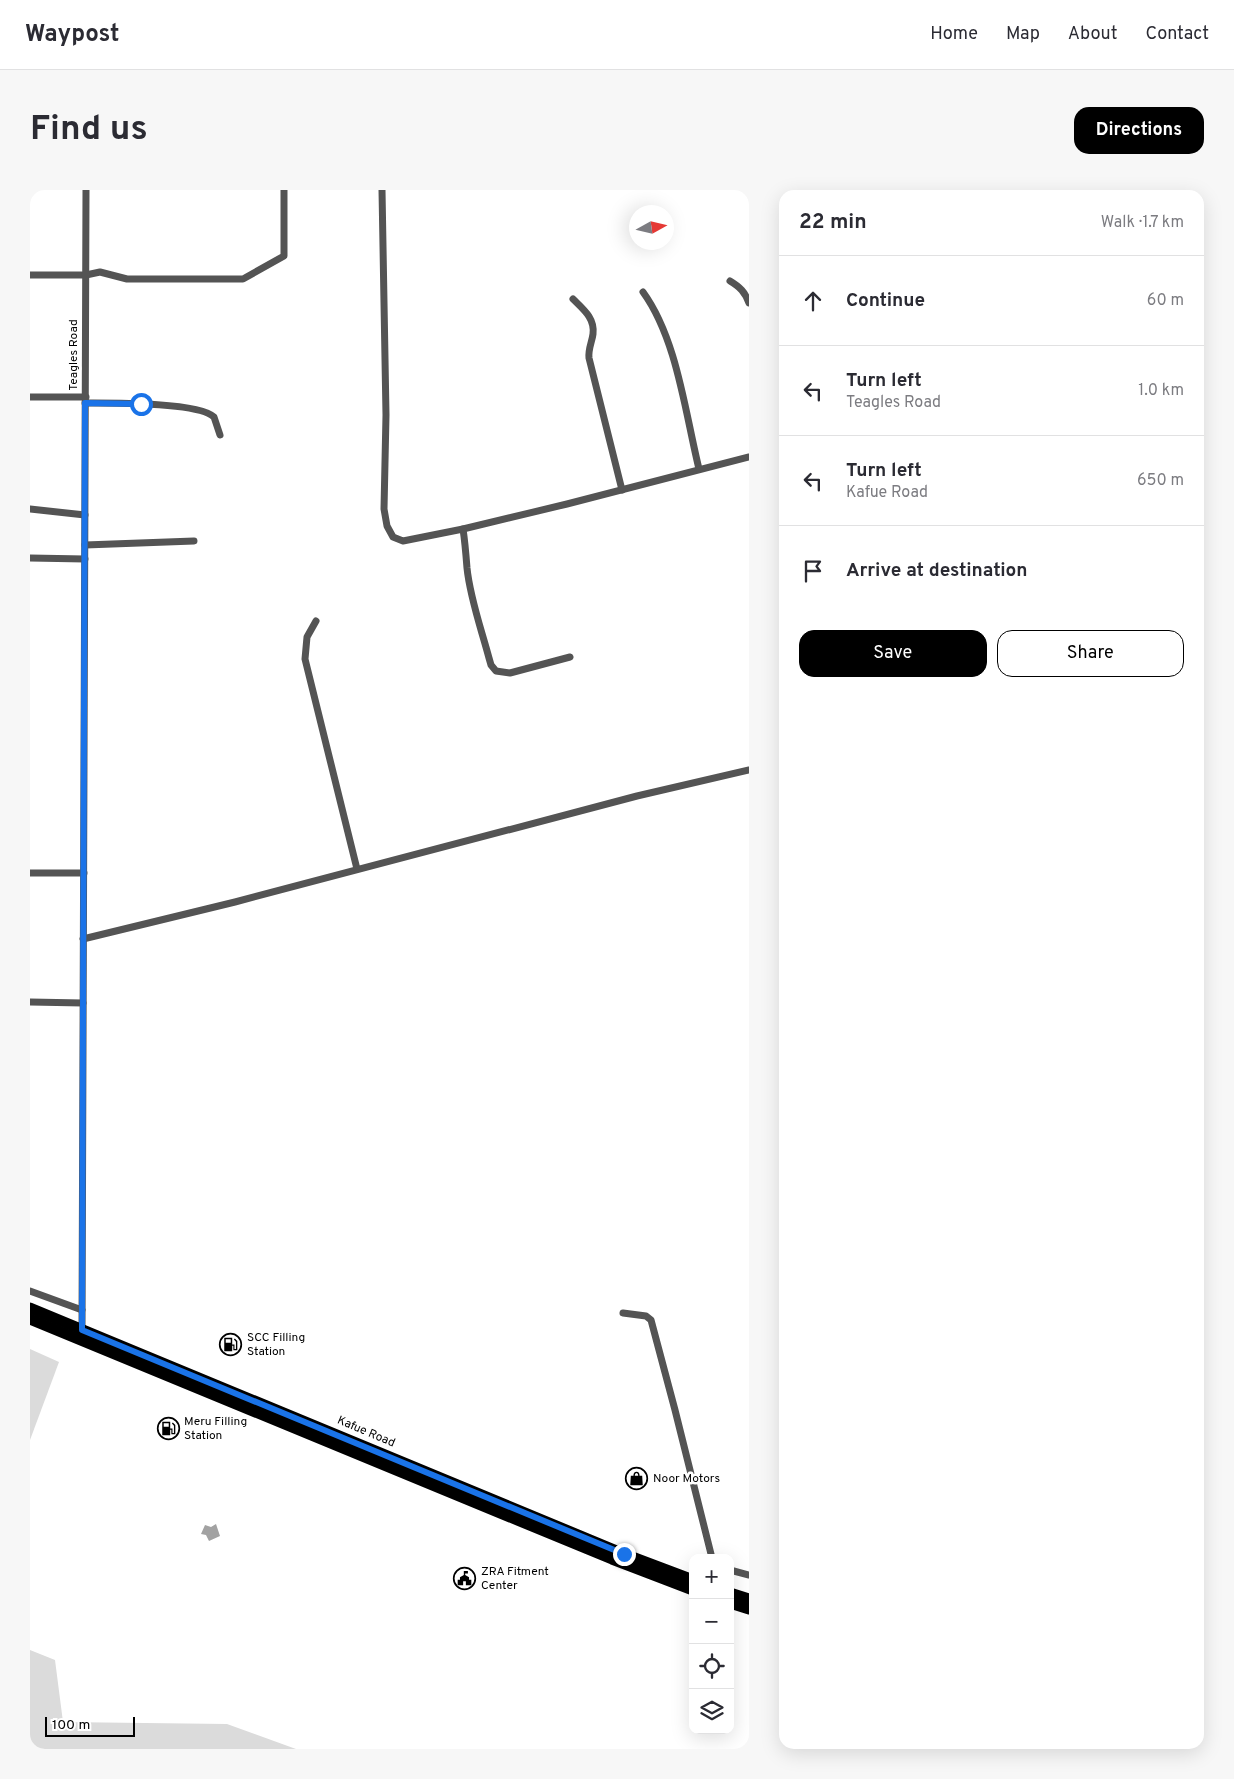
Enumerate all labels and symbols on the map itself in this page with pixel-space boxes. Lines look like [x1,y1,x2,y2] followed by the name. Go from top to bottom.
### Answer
[629,205,674,250] north arrow
[66,319,82,391] street label: Teagles Road
[130,393,153,416] route start
[247,1330,305,1360] place label: SCC Filling Station
[219,1333,243,1357] fuel station icon: SCC Filling Station
[335,1413,397,1451] street label: Kafue Road
[184,1414,247,1444] place label: Meru Filling Station
[156,1417,180,1441] fuel station icon: Meru Filling Station
[625,1467,649,1491] shop icon: Noor Motors
[653,1471,720,1487] place label: Noor Motors
[613,1543,636,1566] route end
[481,1564,549,1594] place label: ZRA Fitment Center
[453,1567,477,1591] public building icon: ZRA Fitment Center
[45,1714,135,1737] scale bar

